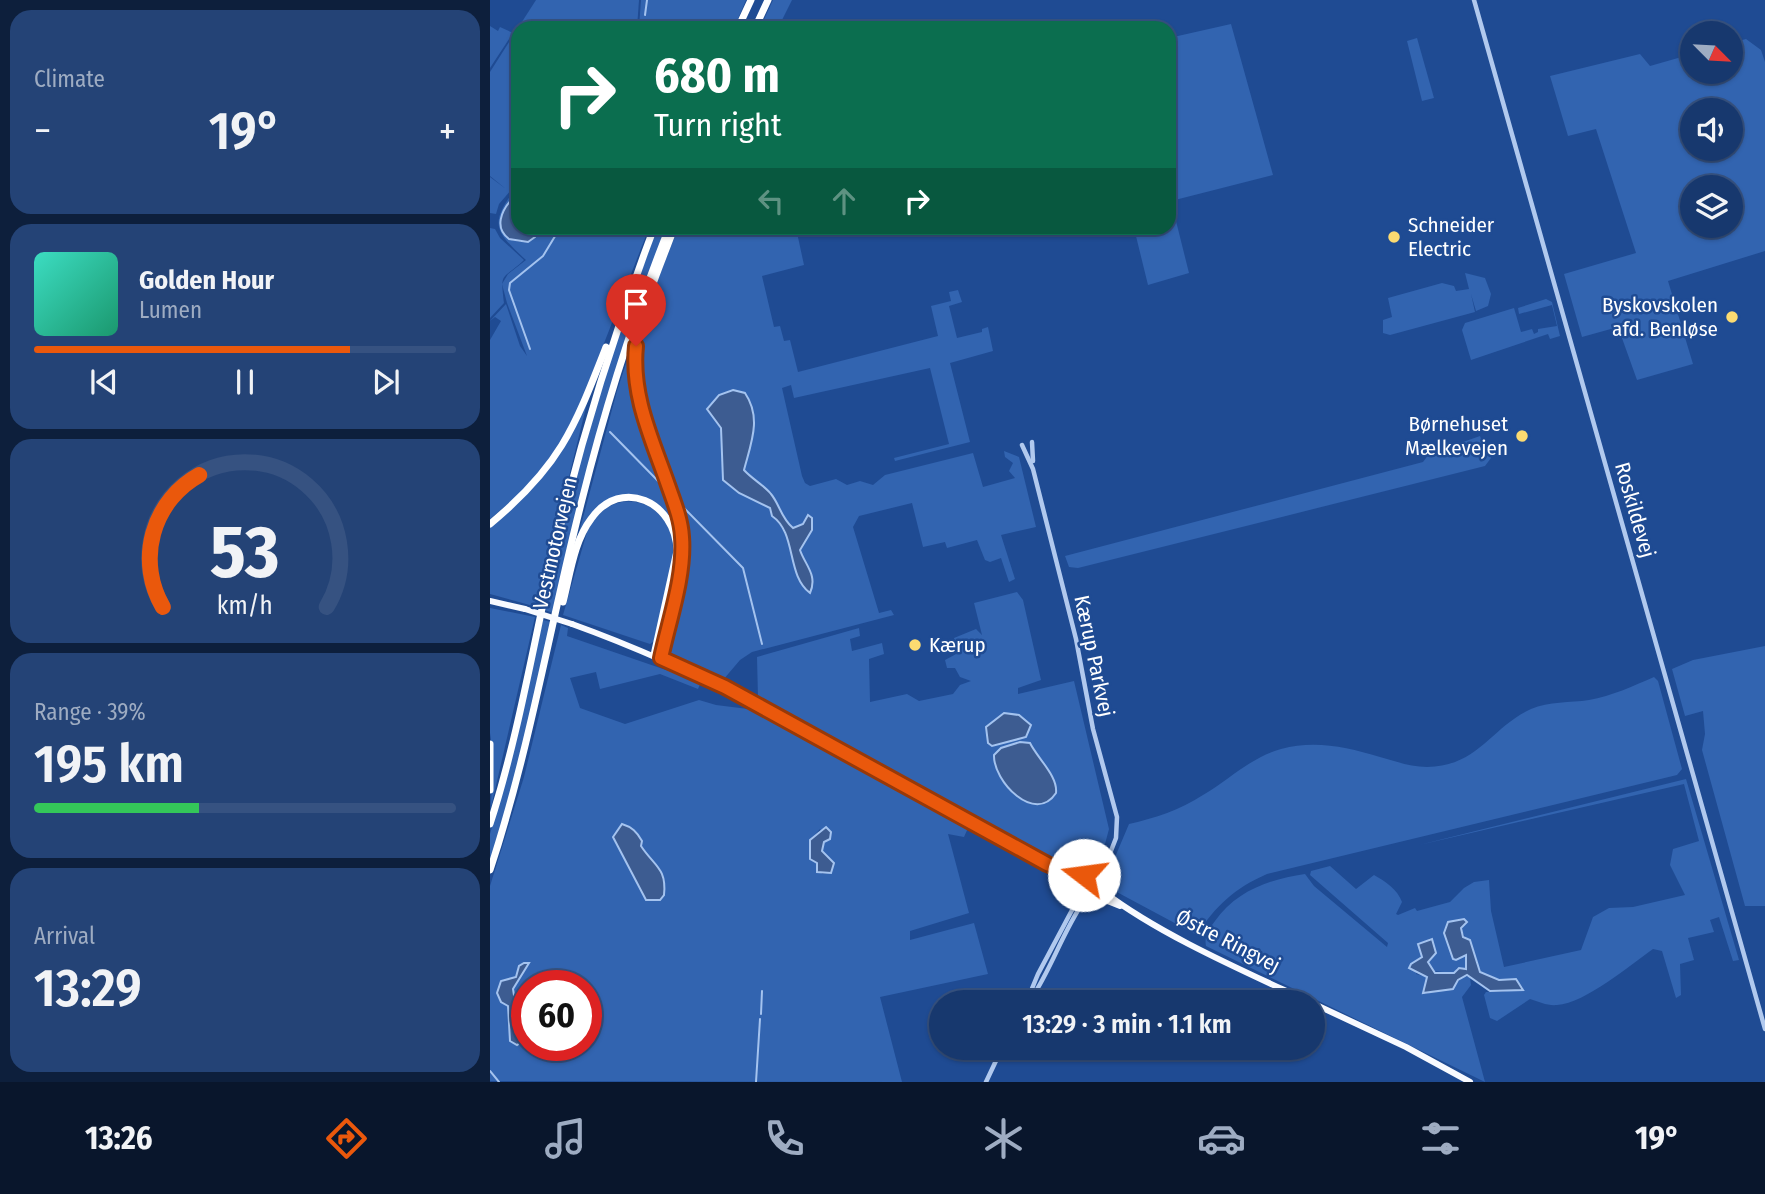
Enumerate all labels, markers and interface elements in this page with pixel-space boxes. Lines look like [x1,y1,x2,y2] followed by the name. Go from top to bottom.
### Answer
[1680,21,1743,84] north arrow
[1680,21,1743,238] map controls
[654,46,780,105] text: 680 m
[539,49,630,140] icon: right
[34,65,105,93] text: Climate
[1680,98,1743,161] button: sound
[209,100,281,163] text: 19°
[654,106,781,144] text: Turn right
[34,108,51,154] text: −
[439,108,456,154] text: +
[1680,175,1743,238] button: layers
[752,182,790,220] icon: left
[825,182,863,220] icon: ahead
[898,182,936,220] icon: right
[1408,212,1495,262] place label: Schneider Electric
[1386,229,1402,245] marker: Schneider Electric
[139,265,274,296] text: Golden Hour
[606,274,666,346] pin
[617,285,655,323] icon: arrive
[1602,292,1718,342] place label: Byskovskolen afd. Benløse
[139,296,202,324] text: Lumen
[1724,309,1740,325] marker: Byskovskolen afd. Benløse
[85,363,123,401] icon: previous
[226,363,264,401] icon: pause
[367,363,405,401] icon: next
[1405,411,1508,461] place label: Børnehuset Mælkevejen
[1514,428,1530,444] marker: Børnehuset Mælkevejen
[1609,459,1661,561] street label: Roskildevej
[527,474,583,612] street label: Vestmotorvejen
[210,509,280,596] text: 53
[217,591,273,621] text: km/h
[1068,593,1120,719] street label: Kærup Parkvej
[929,632,986,658] place label: Kærup
[907,637,923,653] marker: Kærup
[34,698,146,726] text: Range · 39%
[34,733,184,796] text: 195 km
[1047,838,1121,912] position arrow
[1171,904,1285,978] street label: Østre Ringvej
[34,922,95,950] text: Arrival
[34,957,142,1020] text: 13:29
[511,970,602,1061] speed limit sign: 60
[1022,1009,1232,1040] text: 13:29 · 3 min · 1.1 km
[322,1114,371,1163] icon: directions
[541,1114,590,1163] icon: music
[760,1114,809,1163] icon: phone
[979,1114,1028,1163] icon: climate
[1197,1114,1246,1163] icon: car
[1416,1114,1465,1163] icon: filters
[85,1119,152,1157] text: 13:26
[1635,1119,1680,1157] text: 19°

